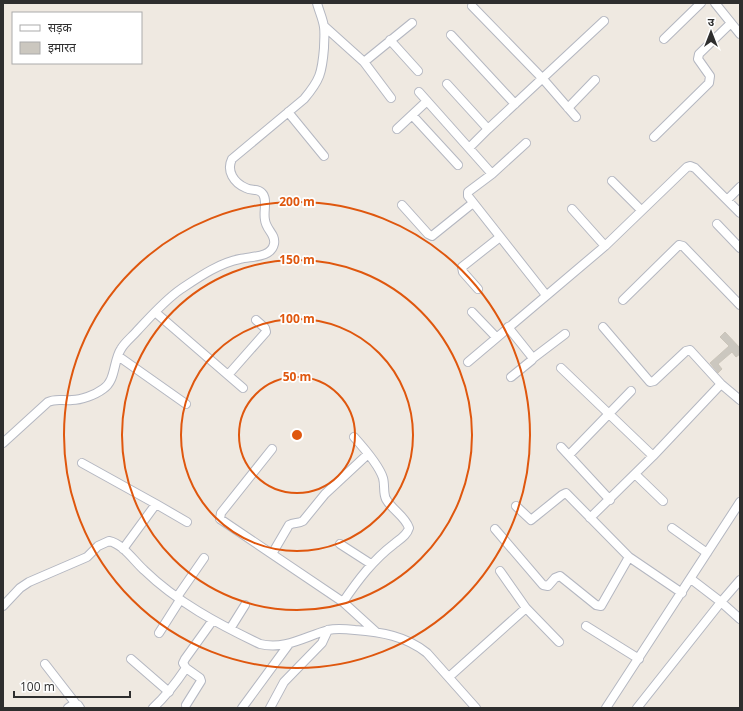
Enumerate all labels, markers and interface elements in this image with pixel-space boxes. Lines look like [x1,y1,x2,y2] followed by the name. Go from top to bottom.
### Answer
[12,12,142,64] legend
[691,12,731,52] north arrow
[708,14,715,29] text: उ
[48,19,73,36] text: सड़क
[48,39,77,56] text: इमारत
[279,193,315,210] text: 200 m
[279,251,315,268] text: 150 m
[279,310,315,327] text: 100 m
[283,368,311,385] text: 50 m
[290,428,304,442] centre of rings
[14,673,130,699] scale bar
[20,678,55,695] text: 100 m

